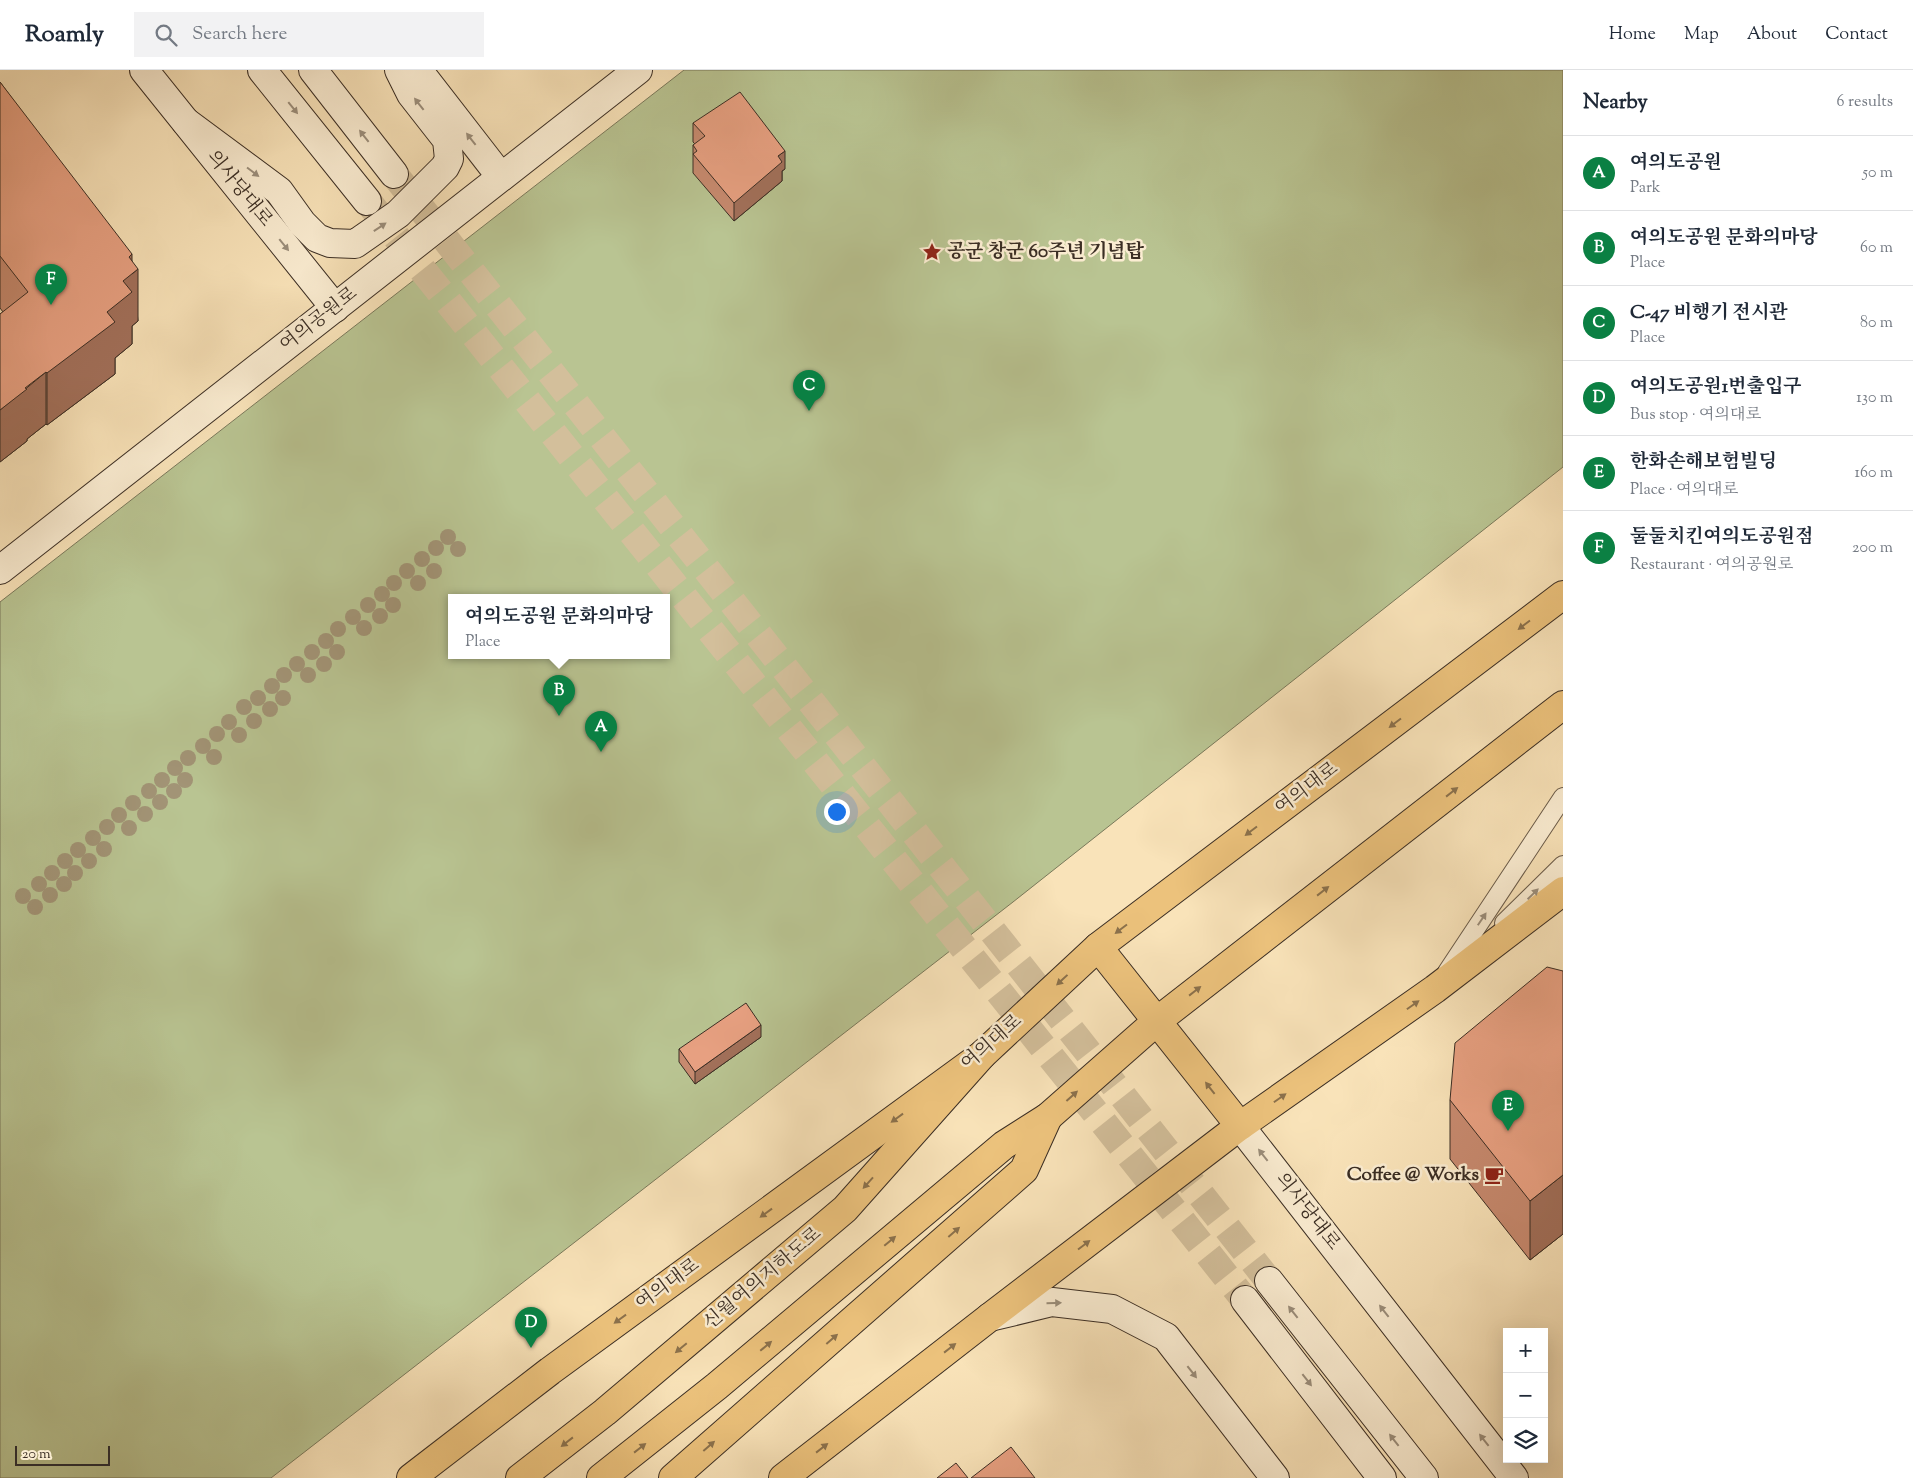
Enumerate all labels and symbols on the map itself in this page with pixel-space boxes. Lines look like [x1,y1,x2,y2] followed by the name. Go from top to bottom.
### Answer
[414,97,424,111] one-way arrow
[287,101,298,114] one-way arrow
[359,130,370,143] one-way arrow
[466,133,477,146] one-way arrow
[200,145,278,233] street label: 의사당대로
[246,166,259,177] one-way arrow
[373,222,387,232] one-way arrow
[279,238,290,251] one-way arrow
[947,239,1144,266] place label: 공군 창군 60주년 기념탑
[921,241,943,263] place icon: 공군 창군 60주년 기념탑
[35,264,67,305] pin: F
[275,281,363,359] street label: 여의공원로
[793,370,825,411] pin: C
[1518,619,1531,630] one-way arrow
[543,675,575,716] pin: B
[585,711,617,752] pin: A
[1389,717,1402,728] one-way arrow
[1270,756,1344,822] street label: 여의대로
[1445,786,1458,797] one-way arrow
[824,799,850,825] your location
[1244,826,1258,836] one-way arrow
[1316,886,1330,896] one-way arrow
[1527,888,1539,900] one-way arrow
[1477,913,1486,926] one-way arrow
[1114,924,1128,934] one-way arrow
[1056,974,1068,986] one-way arrow
[1188,986,1202,996] one-way arrow
[1406,1000,1420,1010] one-way arrow
[955,1009,1029,1077] street label: 여의대로
[1204,1081,1215,1094] one-way arrow
[1065,1090,1077,1102] one-way arrow
[1492,1090,1524,1131] pin: E
[1273,1093,1287,1103] one-way arrow
[891,1112,904,1123] one-way arrow
[1258,1148,1268,1162] one-way arrow
[1347,1162,1480,1189] place label: Coffee @ Works
[1483,1164,1505,1186] cafe icon: Coffee @ Works
[1268,1168,1346,1256] street label: 의사당대로
[863,1176,874,1189] one-way arrow
[759,1208,773,1218] one-way arrow
[698,1221,828,1337] street label: 신월여의지하도로
[948,1227,960,1238] one-way arrow
[883,1235,896,1246] one-way arrow
[1077,1239,1090,1250] one-way arrow
[630,1253,706,1317] street label: 여의대로
[1047,1299,1063,1307] one-way arrow
[1379,1305,1390,1318] one-way arrow
[1288,1306,1299,1319] one-way arrow
[515,1307,547,1348] pin: D
[614,1314,627,1325] one-way arrow
[826,1334,838,1345] one-way arrow
[759,1340,772,1351] one-way arrow
[675,1342,688,1353] one-way arrow
[943,1342,956,1353] one-way arrow
[1187,1365,1198,1378] one-way arrow
[1302,1374,1312,1387] one-way arrow
[1479,1433,1489,1446] one-way arrow
[1388,1434,1399,1447] one-way arrow
[561,1436,574,1447] one-way arrow
[703,1440,715,1452] one-way arrow
[633,1442,646,1453] one-way arrow
[15,1443,110,1466] scale bar
[815,1443,829,1453] one-way arrow

